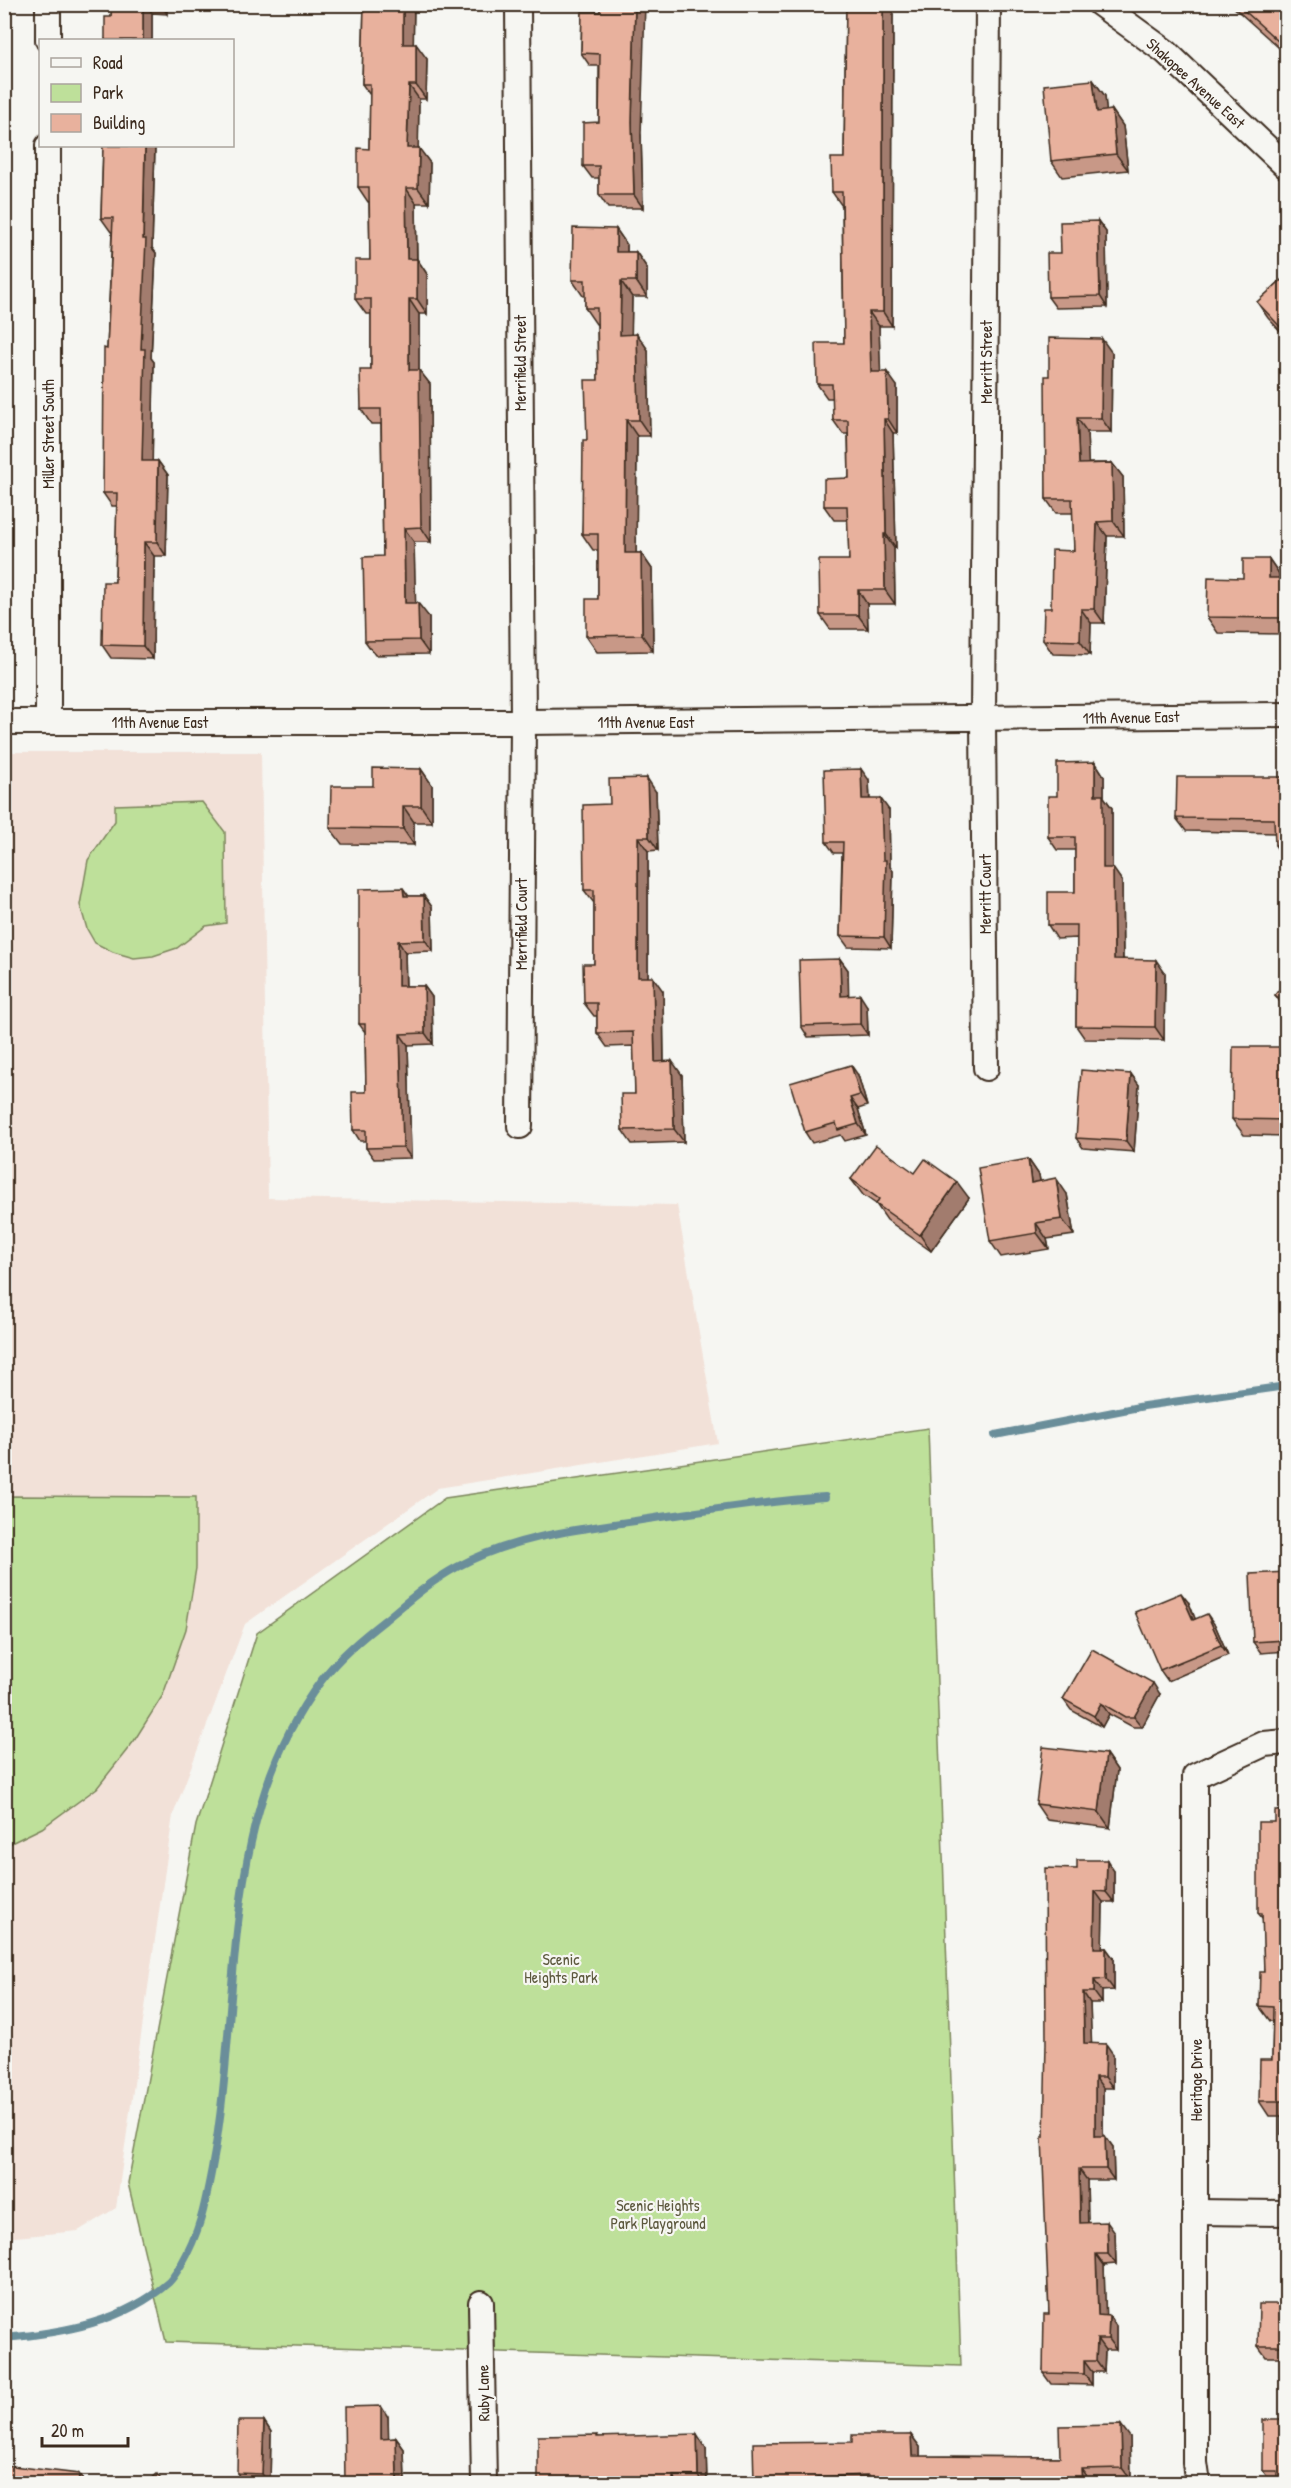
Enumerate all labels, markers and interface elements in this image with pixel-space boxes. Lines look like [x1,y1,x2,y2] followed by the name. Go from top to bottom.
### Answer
[1142,33,1251,134] street label: Shakopee Avenue East
[39,39,234,147] legend
[93,50,123,75] text: Road
[93,80,124,105] text: Park
[93,110,145,135] text: Building
[509,315,531,411] street label: Merrifield Street
[975,320,997,404] street label: Merritt Street
[37,379,59,489] street label: Miller Street South
[1082,705,1180,729] street label: 11th Avenue East
[112,711,209,733] street label: 11th Avenue East
[598,711,695,733] street label: 11th Avenue East
[974,854,996,934] street label: Merritt Court
[510,878,532,970] street label: Merrifield Court
[524,1948,598,1988] park label: Scenic Heights Park
[1185,2038,1207,2121] street label: Heritage Drive
[610,2194,706,2234] park label: Scenic Heights Park Playground
[471,2364,494,2421] street label: Ruby Lane
[42,2410,128,2448] scale bar
[51,2418,84,2443] text: 20 m

